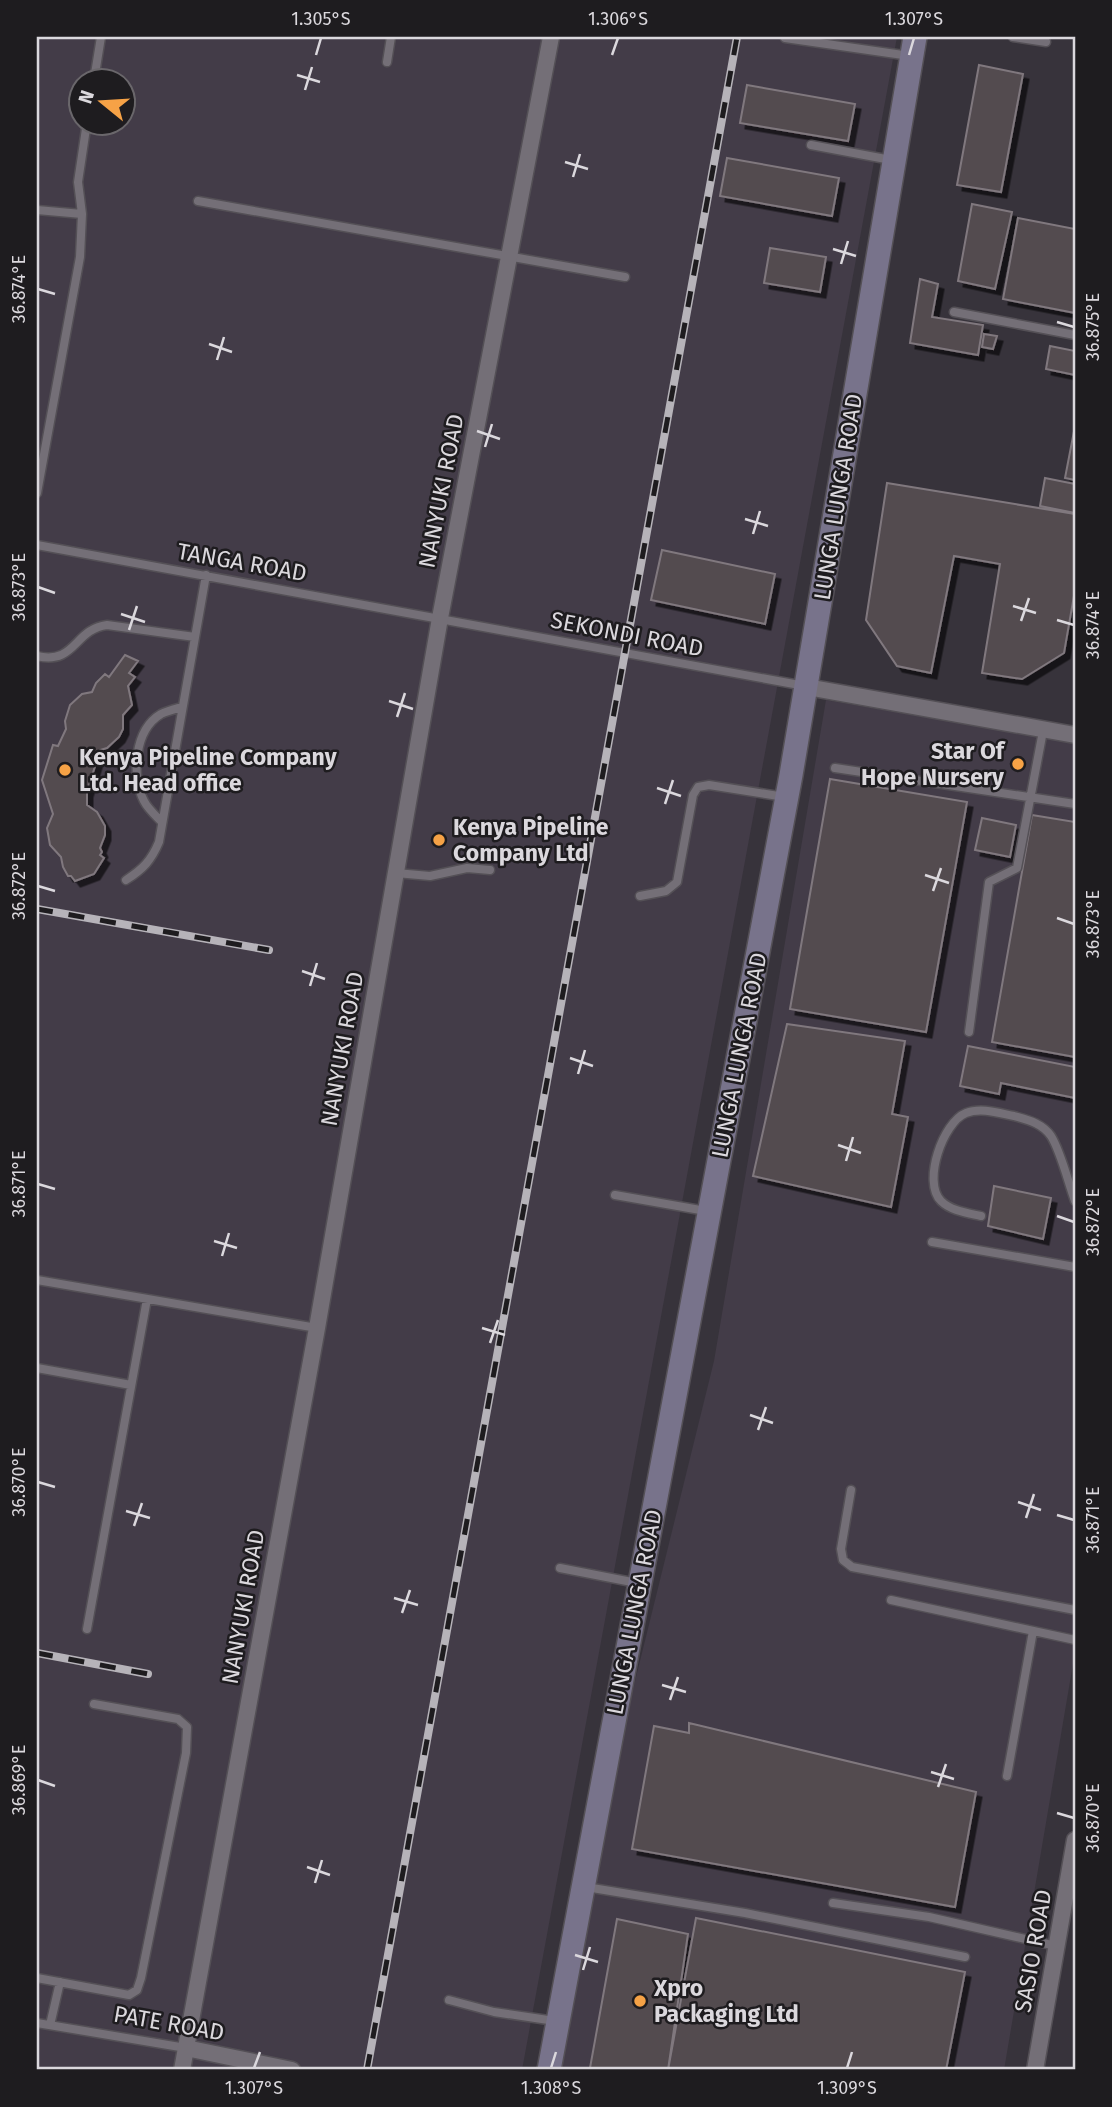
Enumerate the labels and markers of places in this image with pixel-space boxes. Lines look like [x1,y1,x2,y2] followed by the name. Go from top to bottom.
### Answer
[861,737,1006,791] place label: Star Of Hope Nursery
[79,743,338,797] place label: Kenya Pipeline Company Ltd. Head office
[1010,756,1026,772] marker: Star Of Hope Nursery
[57,762,73,778] marker: Kenya Pipeline Company Ltd. Head office
[453,813,609,867] place label: Kenya Pipeline Company Ltd
[431,832,447,848] marker: Kenya Pipeline Company Ltd
[653,1974,799,2028] place label: Xpro Packaging Ltd
[632,1993,648,2009] marker: Xpro Packaging Ltd

